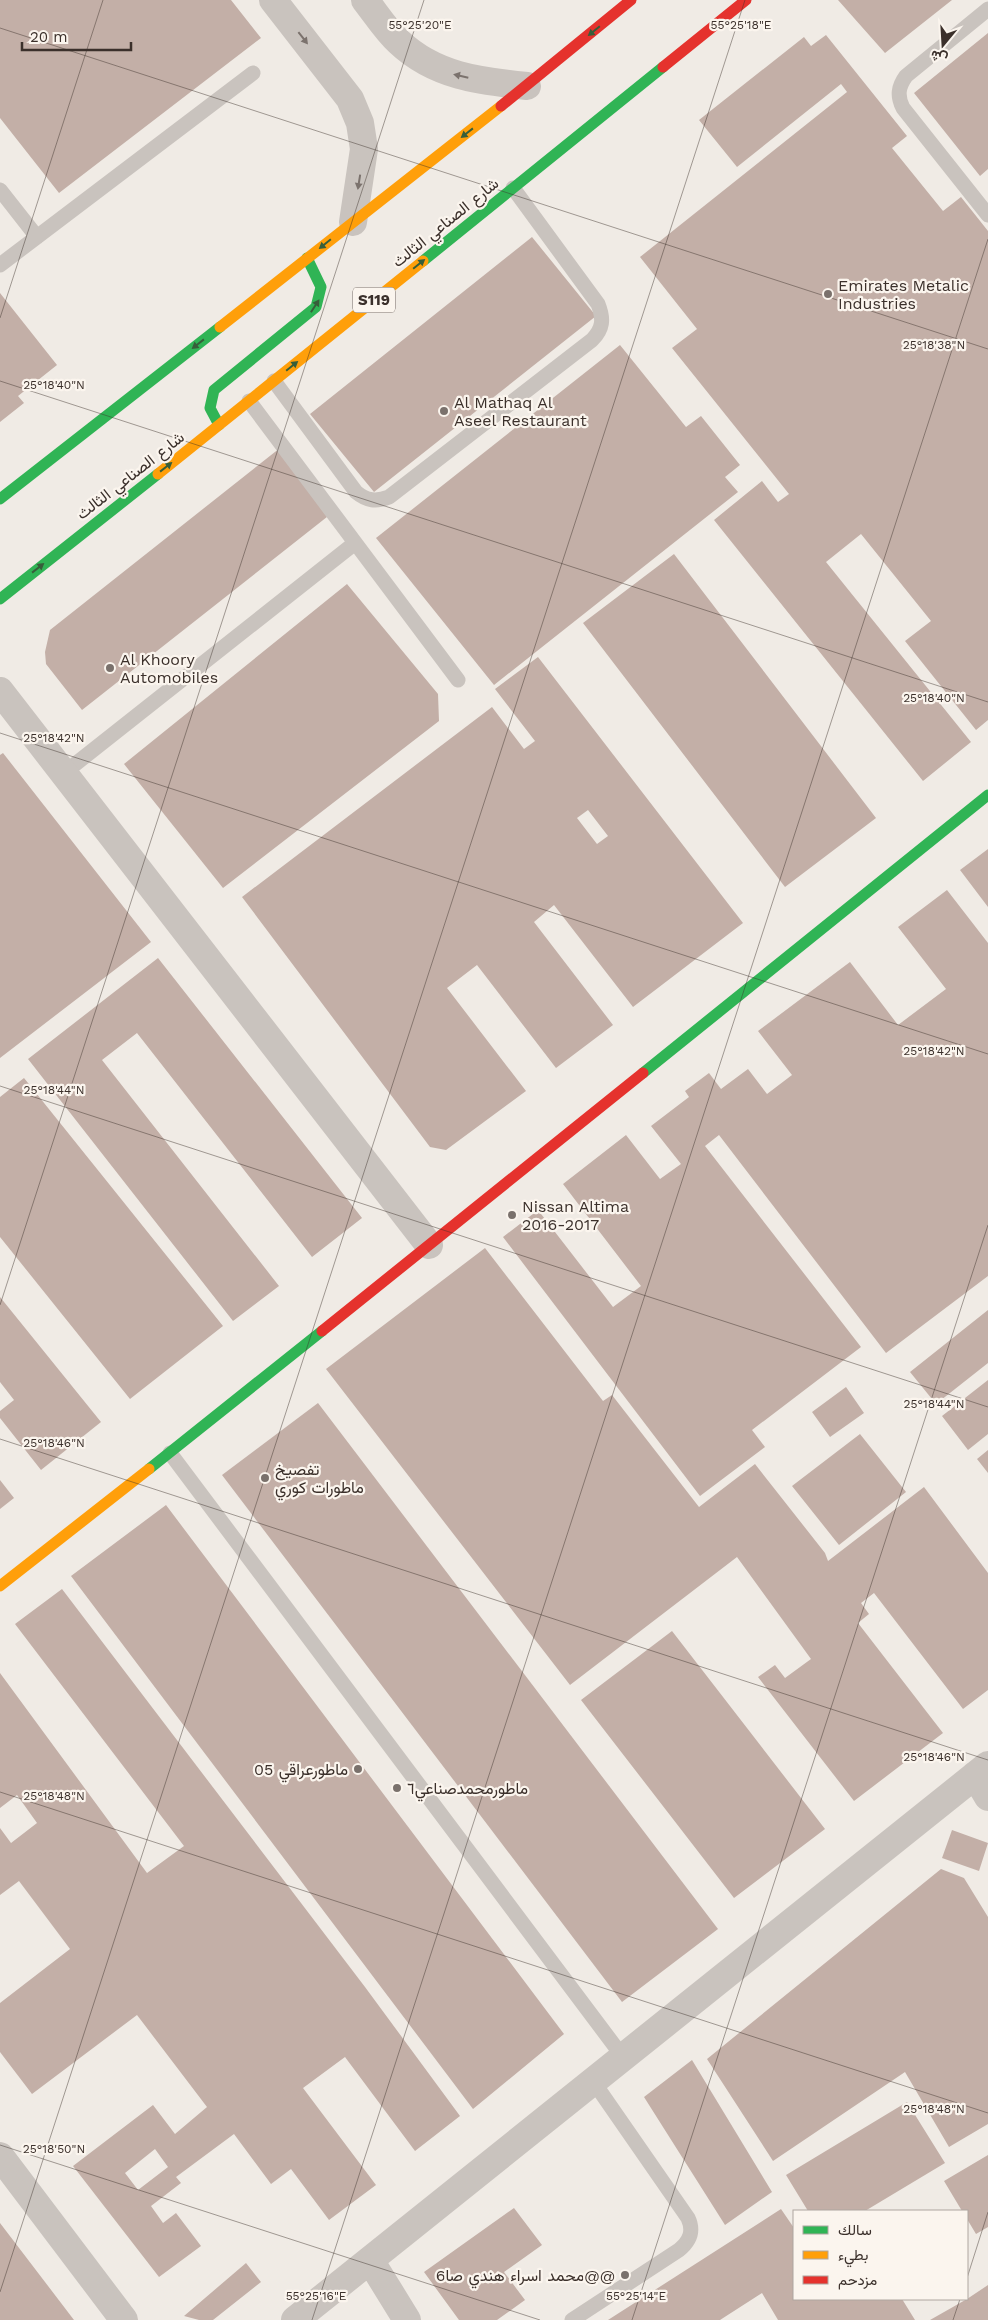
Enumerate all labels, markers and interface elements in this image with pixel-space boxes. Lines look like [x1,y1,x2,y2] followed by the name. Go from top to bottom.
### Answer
[388,18,452,32] text: 55°25'20"E
[711,18,772,32] text: 55°25'18"E
[22,20,131,52] scale bar
[918,20,968,70] north arrow
[588,25,600,37] one-way arrow
[30,28,68,46] text: 20 m
[297,31,308,44] one-way arrow
[928,46,950,68] text: ش
[454,72,469,80] one-way arrow
[461,127,474,138] one-way arrow
[355,174,363,190] one-way arrow
[388,174,505,274] street label: شارع الصناعي الثالث
[319,238,332,249] one-way arrow
[412,258,425,269] one-way arrow
[838,276,969,313] place label: Emirates Metalic Industries
[353,288,395,312] road number: S119
[822,288,834,300] marker: Emirates Metalic Industries
[310,300,319,313] one-way arrow
[903,338,965,352] text: 25°18'38"N
[191,339,204,350] one-way arrow
[286,360,299,371] one-way arrow
[23,378,85,392] text: 25°18'40"N
[454,393,587,430] place label: Al Mathaq Al Aseel Restaurant
[438,405,450,417] marker: Al Mathaq Al Aseel Restaurant
[73,427,190,527] street label: شارع الصناعي الثالث
[159,462,172,473] one-way arrow
[31,563,44,574] one-way arrow
[120,650,218,687] place label: Al Khoory Automobiles
[104,662,116,674] marker: Al Khoory Automobiles
[903,691,965,705] text: 25°18'40"N
[23,731,85,745] text: 25°18'42"N
[903,1044,965,1058] text: 25°18'42"N
[24,1083,85,1097] text: 25°18'44"N
[522,1197,629,1234] place label: Nissan Altima 2016-2017
[506,1209,518,1221] marker: Nissan Altima 2016-2017
[904,1397,965,1411] text: 25°18'44"N
[23,1436,85,1450] text: 25°18'46"N
[275,1460,364,1501] place label: تفصيخ ماطورات كوري
[259,1472,271,1484] marker: تفصيخ ماطورات كوري
[903,1750,965,1764] text: 25°18'46"N
[254,1760,348,1783] place label: ماطورعراقي 05
[352,1763,364,1775] marker: ماطورعراقي 05
[407,1779,528,1802] place label: ماطورمحمدصناعي٦
[391,1782,403,1794] marker: ماطورمحمدصناعي٦
[23,1789,85,1803] text: 25°18'48"N
[903,2102,965,2116] text: 25°18'48"N
[23,2142,85,2156] text: 25°18'50"N
[793,2210,968,2300] legend
[838,2221,872,2239] text: سالك
[838,2246,868,2268] text: بطيء
[436,2266,615,2289] place label: محمد اسراء هندي صا6@@
[619,2269,631,2281] marker: محمد اسراء هندي صا6@@
[838,2271,877,2290] text: مزدحم
[286,2289,347,2303] text: 55°25'16"E
[606,2289,666,2303] text: 55°25'14"E

